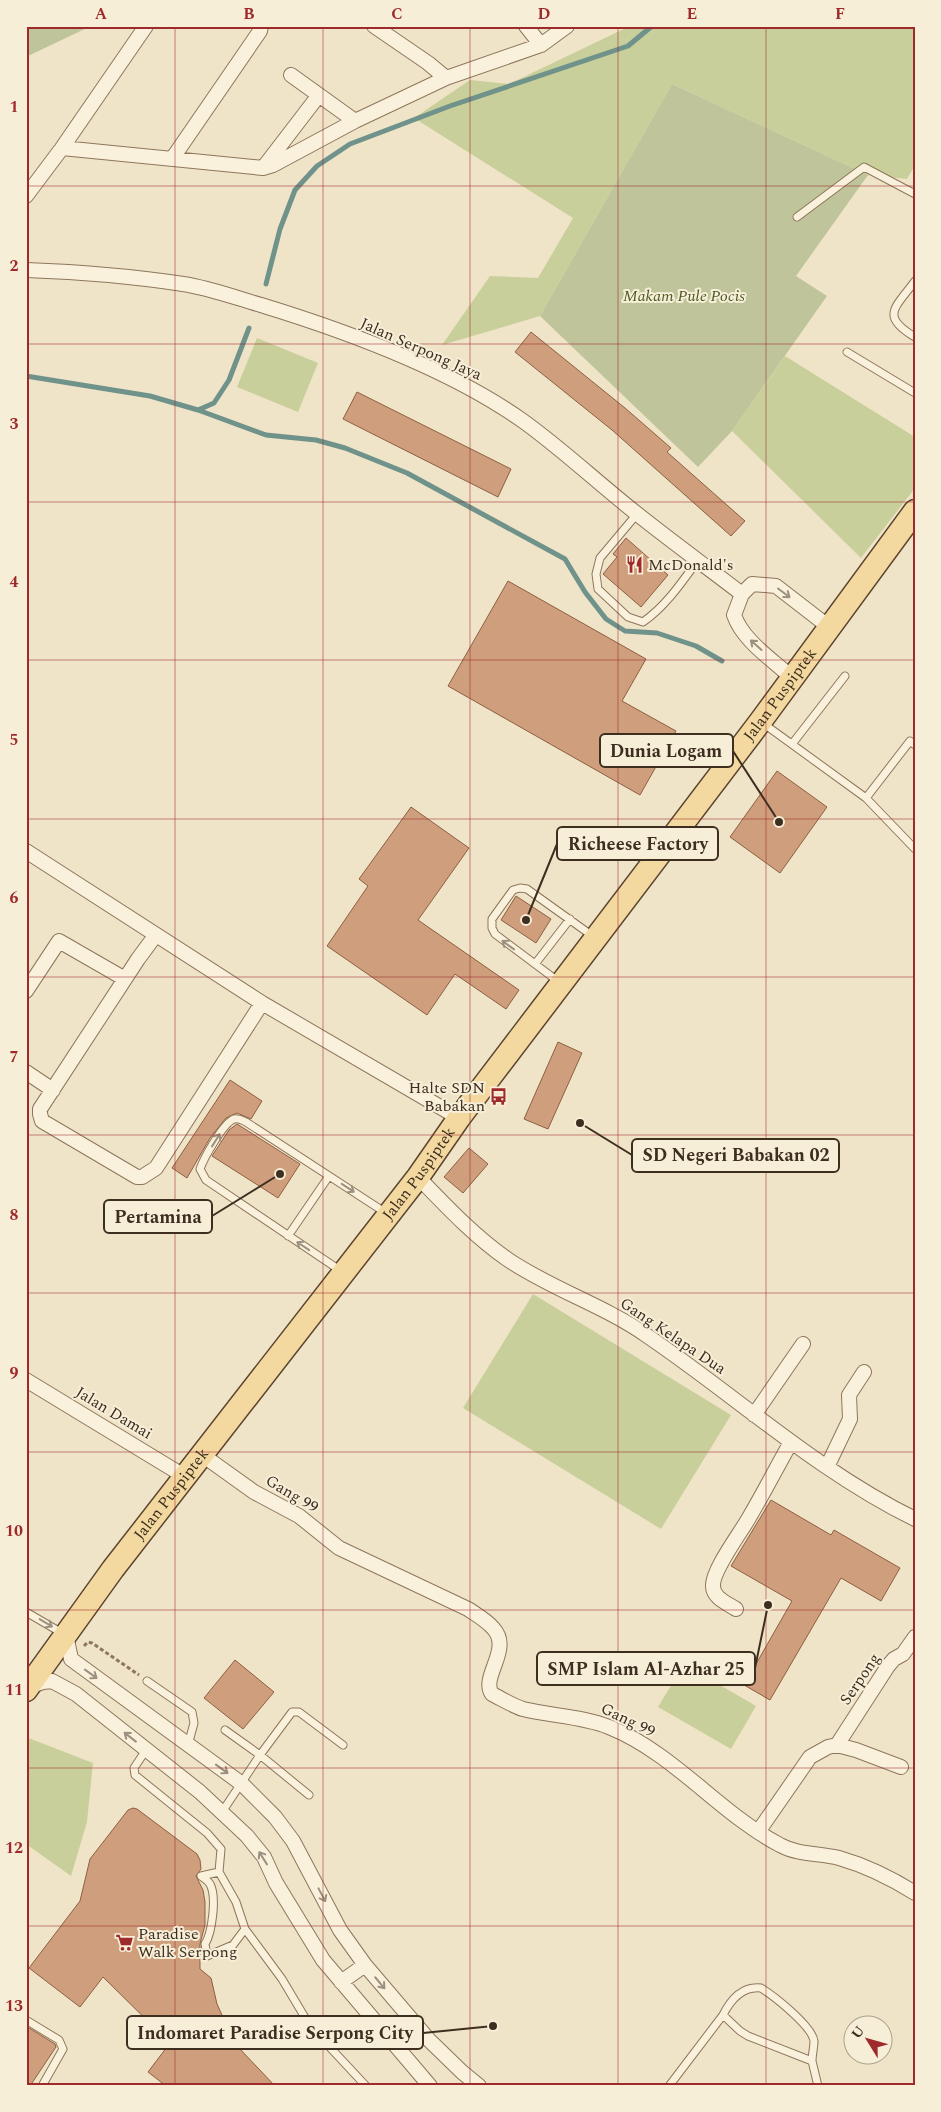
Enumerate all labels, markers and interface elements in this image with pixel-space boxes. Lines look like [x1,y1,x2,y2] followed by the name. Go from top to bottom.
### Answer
[95,2,108,26] text: A
[243,2,255,26] text: B
[391,2,403,26] text: C
[538,2,551,26] text: D
[687,2,697,26] text: E
[835,2,845,26] text: F
[10,95,18,119] text: 1
[10,254,19,278] text: 2
[623,284,745,308] park label: Makam Pule Pocis
[356,311,486,387] street label: Jalan Serpong Jaya
[10,412,19,436] text: 3
[648,553,734,577] place label: McDonald's
[624,555,644,575] restaurant icon: McDonald's
[10,570,19,594] text: 4
[777,588,791,598] one-way arrow
[750,639,762,651] one-way arrow
[737,643,823,746] street label: Jalan Puspiptek
[10,728,18,752] text: 5
[600,734,733,767] callout: Dunia Logam
[610,738,722,765] text: Dunia Logam
[557,827,718,860] callout: Richeese Factory
[568,831,710,858] text: Richeese Factory
[10,886,19,910] text: 6
[501,940,515,950] one-way arrow
[10,1045,19,1069] text: 7
[409,1076,485,1118] place label: Halte SDN Babakan
[489,1087,509,1107] bus stop icon: Halte SDN Babakan
[376,1122,461,1226] street label: Jalan Puspiptek
[211,1134,221,1148] one-way arrow
[632,1139,839,1172] callout: SD Negeri Babakan 02
[642,1142,830,1169] text: SD Negeri Babakan 02
[341,1183,355,1193] one-way arrow
[104,1200,212,1233] callout: Pertamina
[10,1203,19,1227] text: 8
[114,1204,202,1231] text: Pertamina
[296,1241,310,1251] one-way arrow
[615,1291,731,1381] street label: Gang Kelapa Dua
[10,1361,19,1385] text: 9
[71,1381,157,1445] street label: Jalan Damai
[128,1443,215,1545] street label: Jalan Puspiptek
[261,1469,323,1519] street label: Gang 99
[5,1519,23,1543] text: 10
[39,1619,53,1629] one-way arrow
[834,1648,886,1710] street label: Serpong
[537,1652,755,1685] callout: SMP Islam Al-Azhar 25
[547,1656,745,1683] text: SMP Islam Al-Azhar 25
[84,1669,98,1679] one-way arrow
[5,1678,23,1702] text: 11
[597,1696,659,1744] street label: Gang 99
[124,1732,137,1743] one-way arrow
[215,1764,228,1775] one-way arrow
[5,1836,23,1860] text: 12
[257,1851,267,1865] one-way arrow
[318,1887,327,1902] one-way arrow
[138,1922,237,1964] place label: Paradise Walk Serpong
[114,1933,134,1953] supermarket icon: Paradise Walk Serpong
[375,1976,386,1989] one-way arrow
[5,1994,23,2018] text: 13
[844,2014,894,2064] north arrow
[127,2016,423,2049] callout: Indomaret Paradise Serpong City
[137,2020,414,2047] text: Indomaret Paradise Serpong City
[846,2021,870,2043] text: U

